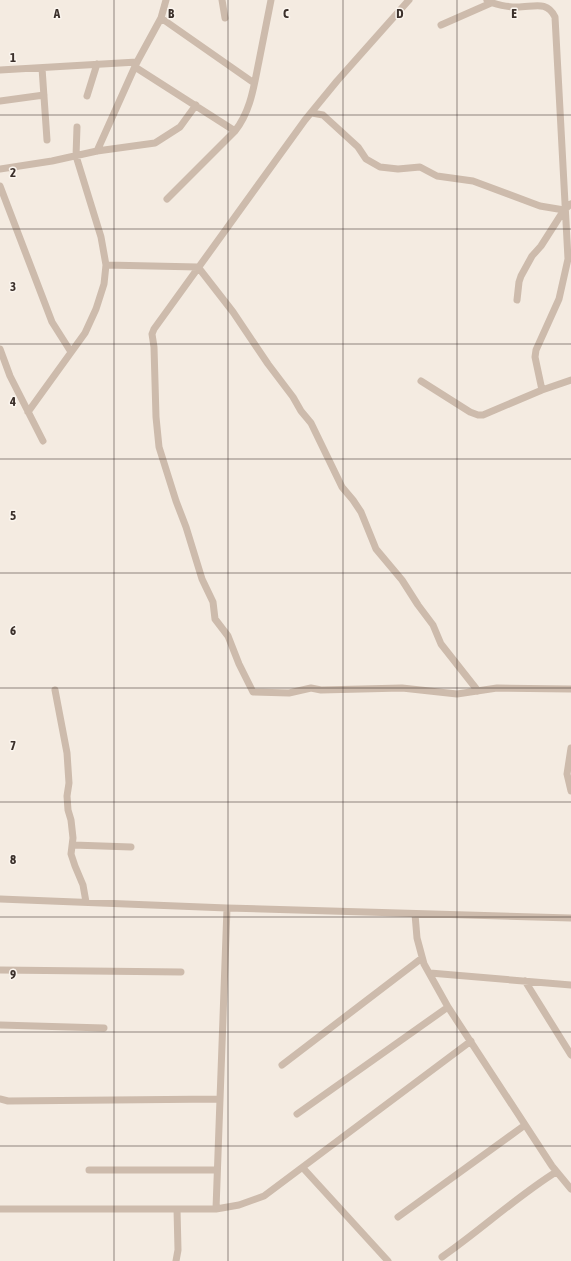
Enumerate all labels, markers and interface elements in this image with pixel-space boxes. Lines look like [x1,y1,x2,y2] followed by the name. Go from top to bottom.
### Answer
[53,6,61,21] text: A
[168,6,175,21] text: B
[283,6,289,21] text: C
[396,6,404,21] text: D
[511,6,517,21] text: E
[10,50,16,65] text: 1
[10,165,16,180] text: 2
[10,279,16,294] text: 3
[9,394,16,409] text: 4
[10,508,16,523] text: 5
[10,623,16,638] text: 6
[10,738,16,753] text: 7
[10,852,16,867] text: 8
[10,967,16,982] text: 9

